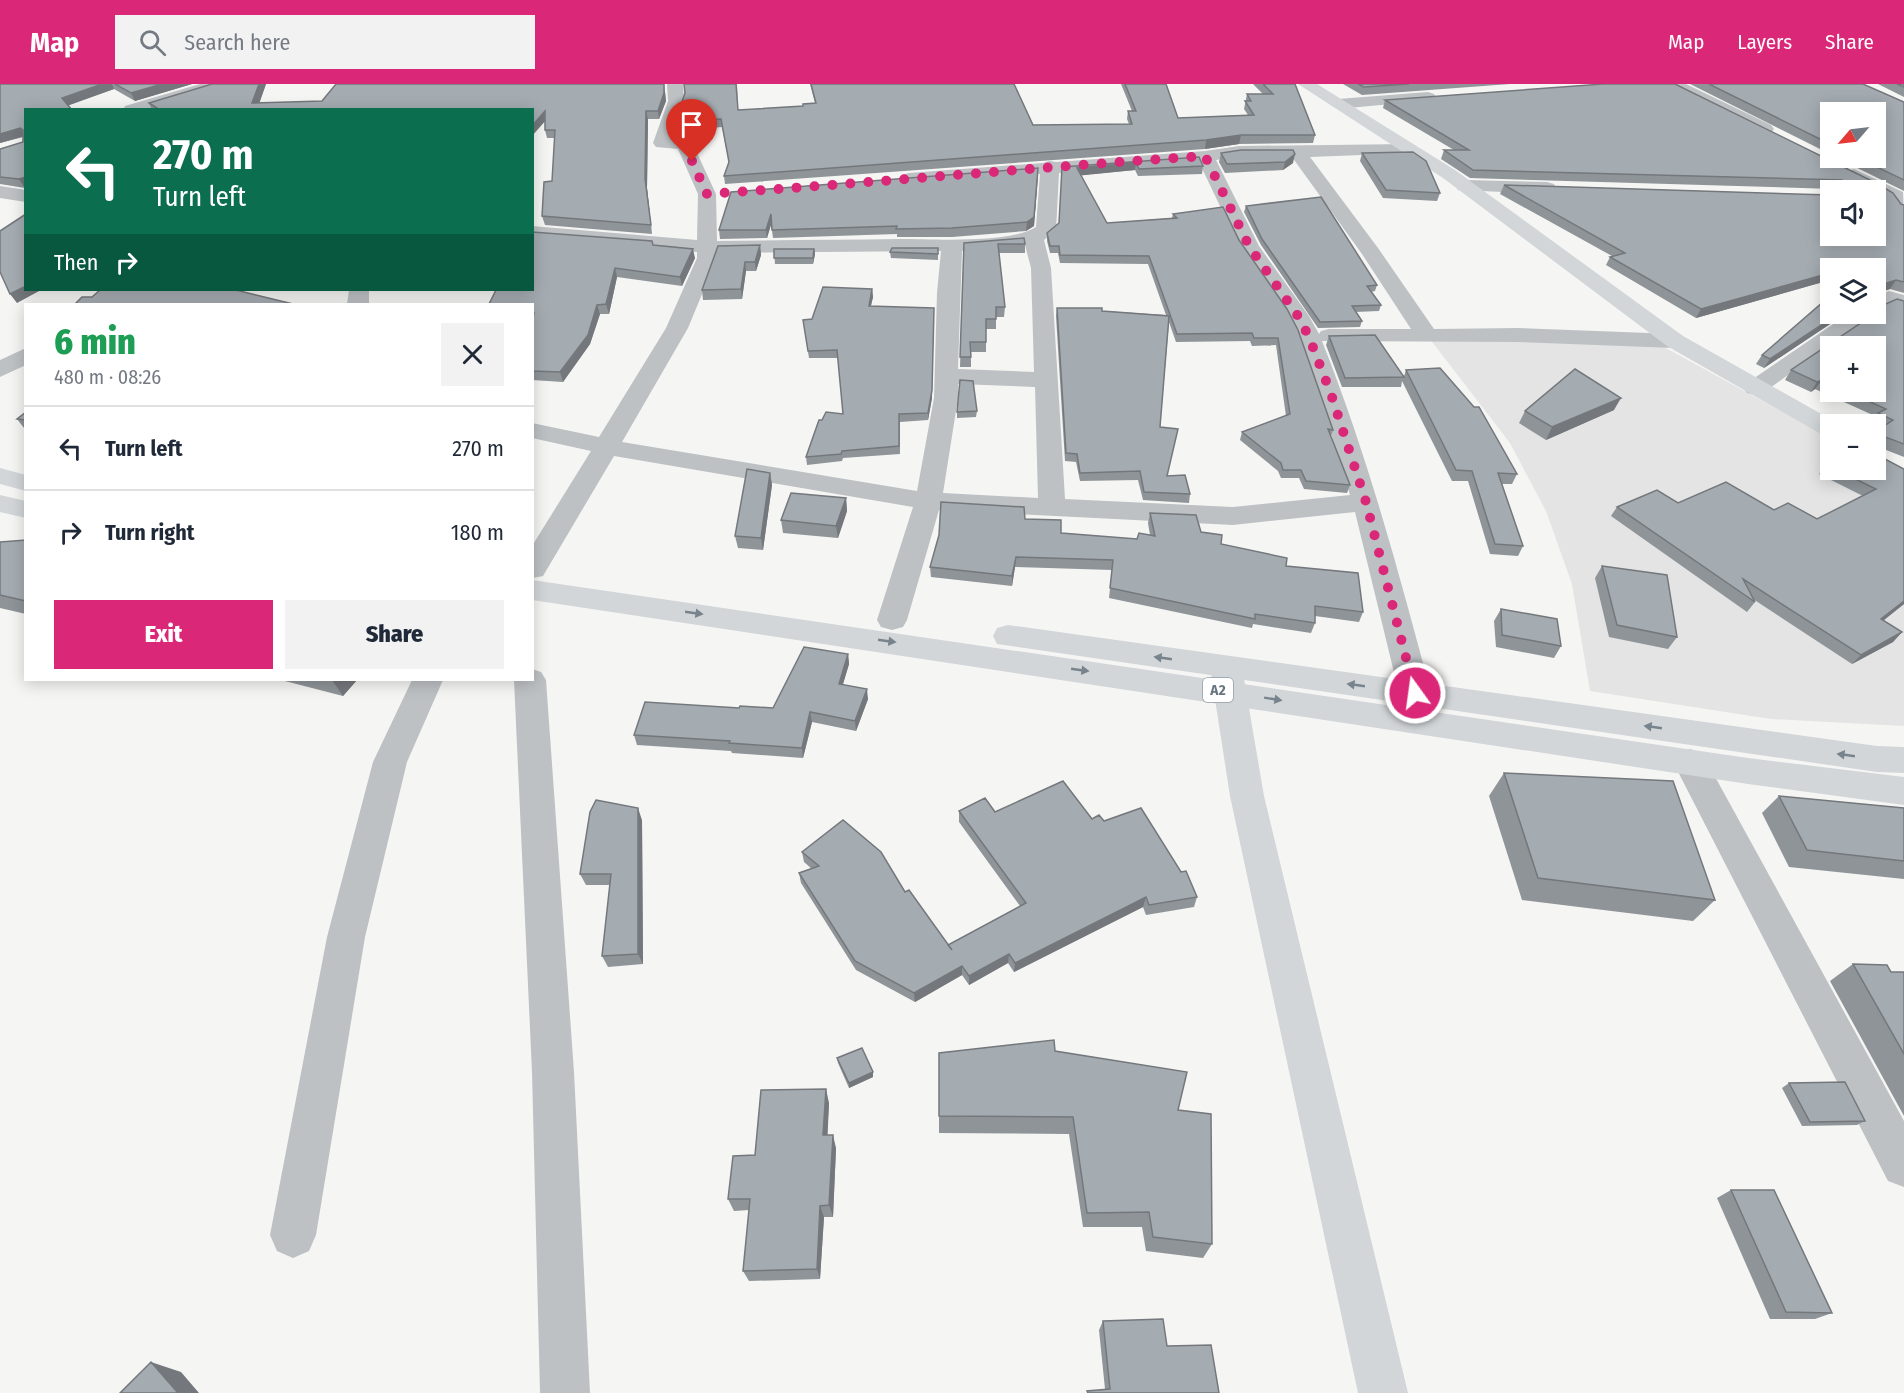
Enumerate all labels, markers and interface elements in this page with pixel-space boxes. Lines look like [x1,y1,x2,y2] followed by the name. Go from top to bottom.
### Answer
[115,15,535,69] search box
[30,26,79,59] text: Map
[136,26,169,59] icon: search
[184,29,290,56] text: Search here
[1668,29,1704,55] text: Map
[1737,29,1792,55] text: Layers
[1825,29,1874,55] text: Share
[666,99,717,161] pin
[1820,102,1886,168] north arrow
[1820,102,1886,480] map controls
[675,108,708,141] icon: arrive
[153,130,253,180] text: 270 m
[54,132,132,210] icon: left
[1820,180,1886,246] button: sound
[153,181,246,213] text: Turn left
[110,246,143,279] icon: right
[54,249,98,276] text: Then
[1820,258,1886,324] button: layers
[54,320,136,364] text: 6 min
[441,323,504,386] button: close
[1820,336,1886,402] button: +
[54,365,161,389] text: 480 m · 08:26
[1820,414,1886,480] button: −
[54,432,87,465] icon: left
[105,435,183,462] text: Turn left
[452,435,504,462] text: 270 m
[54,516,87,549] icon: right
[105,519,194,546] text: Turn right
[451,519,504,546] text: 180 m
[54,600,273,669] button: Exit
[285,600,504,669] button: Share
[685,608,704,617] one-way arrow
[878,637,897,646] one-way arrow
[1153,653,1172,662] one-way arrow
[1383,661,1447,725] position arrow
[1071,665,1090,674] one-way arrow
[1203,678,1233,702] road number: A2
[1346,680,1365,690] one-way arrow
[1264,694,1283,703] one-way arrow
[1643,722,1662,731] one-way arrow
[1836,750,1855,759] one-way arrow

